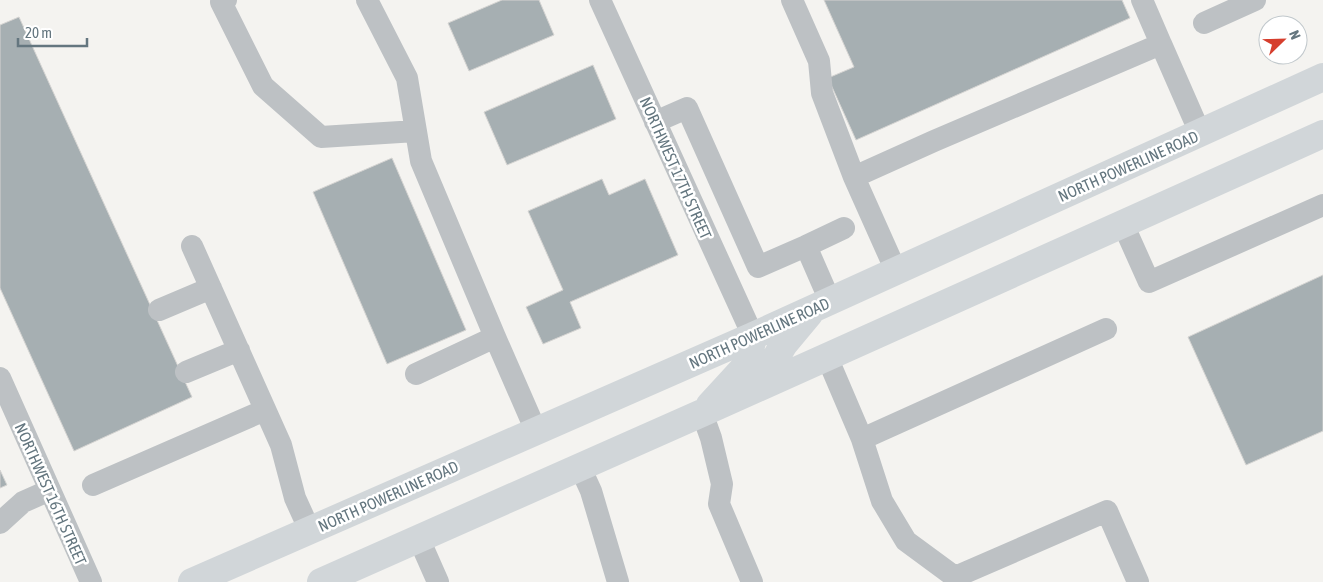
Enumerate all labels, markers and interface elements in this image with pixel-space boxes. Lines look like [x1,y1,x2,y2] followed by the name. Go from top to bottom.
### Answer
[18,15,86,47] scale bar
[1258,15,1308,65] north arrow
[25,24,52,41] text: 20 m
[1286,28,1304,42] text: N
[637,94,715,242] street label: NORTHWEST 17TH STREET
[1055,127,1201,205] street label: NORTH POWERLINE ROAD
[686,294,832,372] street label: NORTH POWERLINE ROAD
[12,420,90,568] street label: NORTHWEST 16TH STREET
[315,457,461,535] street label: NORTH POWERLINE ROAD

